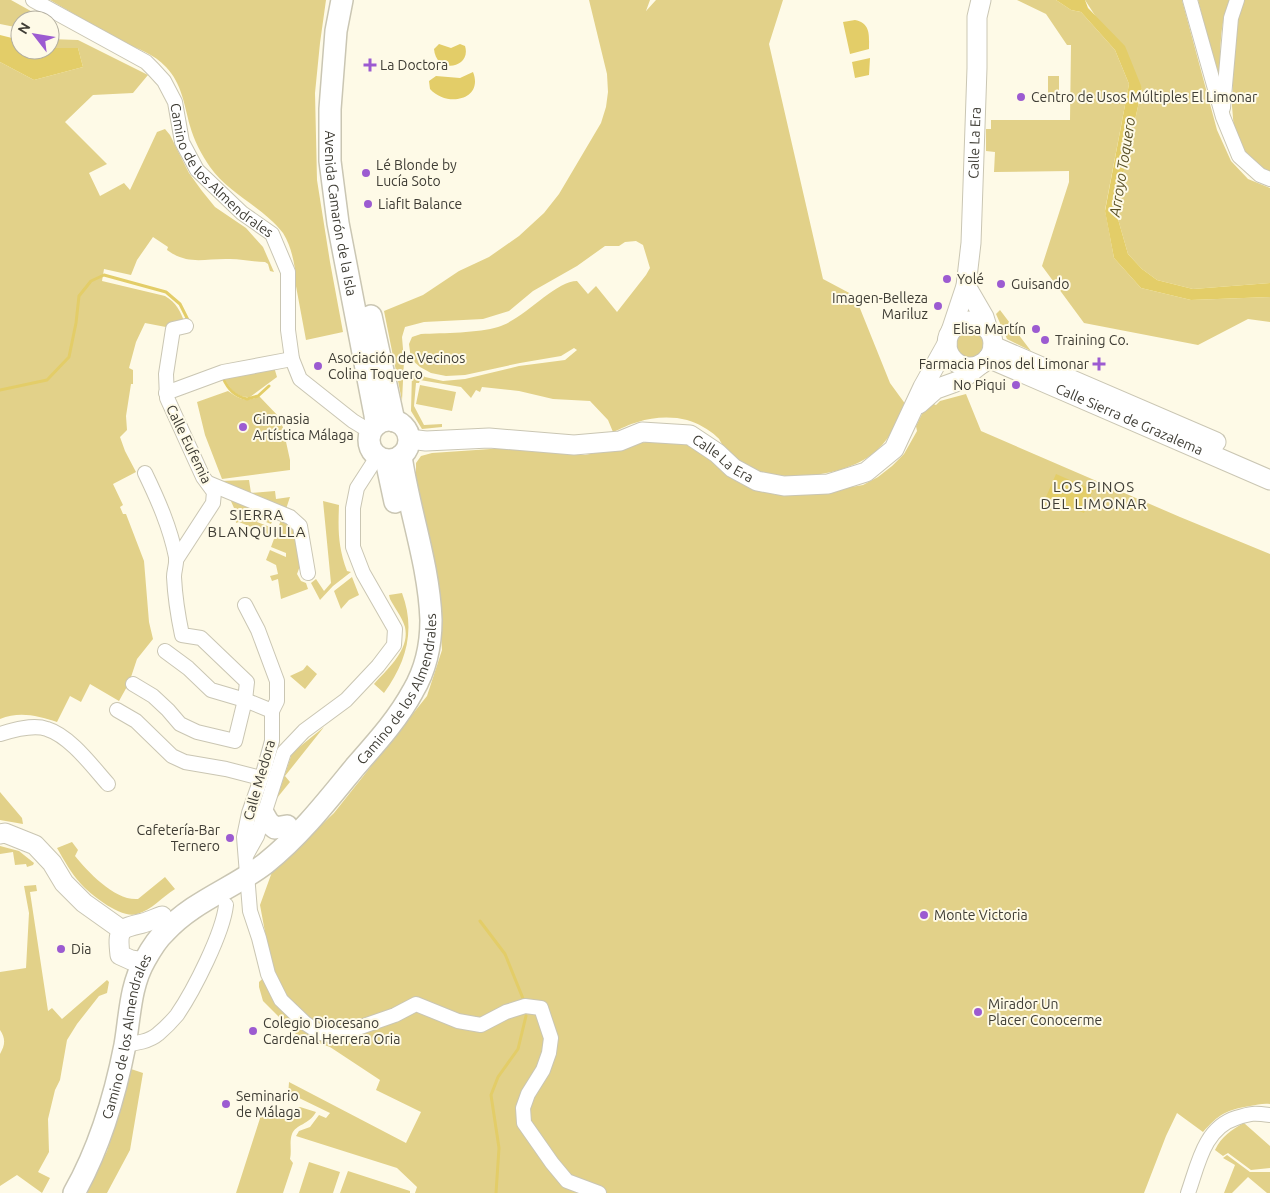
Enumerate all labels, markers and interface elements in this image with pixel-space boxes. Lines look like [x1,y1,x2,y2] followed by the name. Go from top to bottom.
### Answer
[10,10,60,60] north arrow
[14,20,33,37] text: N
[380,57,448,73] place label: La Doctora
[364,59,376,71] marker: La Doctora
[1031,89,1258,105] place label: Centro de Usos Múltiples El Limonar
[1015,91,1027,103] marker: Centro de Usos Múltiples El Limonar
[167,102,277,241] street label: Camino de los Almendrales
[965,107,984,179] street label: Calle La Era
[1106,116,1138,219] water label: Arroyo Toquero
[322,131,360,297] street label: Avenida Camarón de la Isla
[376,157,457,189] place label: Lé Blonde by Lucía Soto
[360,167,372,179] marker: Lé Blonde by Lucía Soto
[378,196,462,212] place label: Liafit Balance
[362,198,374,210] marker: Liafit Balance
[957,271,984,287] place label: Yolé
[941,273,953,285] marker: Yolé
[1011,276,1069,292] place label: Guisando
[995,278,1007,290] marker: Guisando
[832,290,928,322] place label: Imagen-Belleza Mariluz
[932,300,944,312] marker: Imagen-Belleza Mariluz
[953,321,1026,337] place label: Elisa Martín
[1030,323,1042,335] marker: Elisa Martín
[1055,332,1129,348] place label: Training Co.
[1039,334,1051,346] marker: Training Co.
[328,350,465,382] place label: Asociación de Vecinos Colina Toquero
[919,356,1090,372] place label: Farmacia Pinos del Limonar
[1093,358,1105,370] marker: Farmacia Pinos del Limonar
[312,360,324,372] marker: Asociación de Vecinos Colina Toquero
[953,377,1006,393] place label: No Piqui
[1010,379,1022,391] marker: No Piqui
[1053,380,1205,458] street label: Calle Sierra de Grazalema
[163,402,215,486] street label: Calle Eufemia
[253,411,354,443] place label: Gimnasia Artística Málaga
[237,421,249,433] marker: Gimnasia Artística Málaga
[689,431,756,486] street label: Calle La Era
[1040,478,1148,512] district label: LOS PINOS DEL LIMONAR
[207,506,307,540] district label: SIERRA BLANQUILLA
[353,613,439,767] street label: Camino de los Almendrales
[240,738,278,822] street label: Calle Medora
[137,822,221,854] place label: Cafetería-Bar Ternero
[224,832,236,844] marker: Cafetería-Bar Ternero
[934,907,1028,923] place label: Monte Victoria
[918,909,930,921] marker: Monte Victoria
[71,941,91,957] place label: Dia
[55,943,67,955] marker: Dia
[99,951,155,1121] street label: Camino de los Almendrales
[988,996,1102,1028] place label: Mirador Un Placer Conocerme
[972,1006,984,1018] marker: Mirador Un Placer Conocerme
[263,1015,400,1047] place label: Colegio Diocesano Cardenal Herrera Oria
[247,1025,259,1037] marker: Colegio Diocesano Cardenal Herrera Oria
[236,1088,301,1120] place label: Seminario de Málaga
[220,1098,232,1110] marker: Seminario de Málaga

